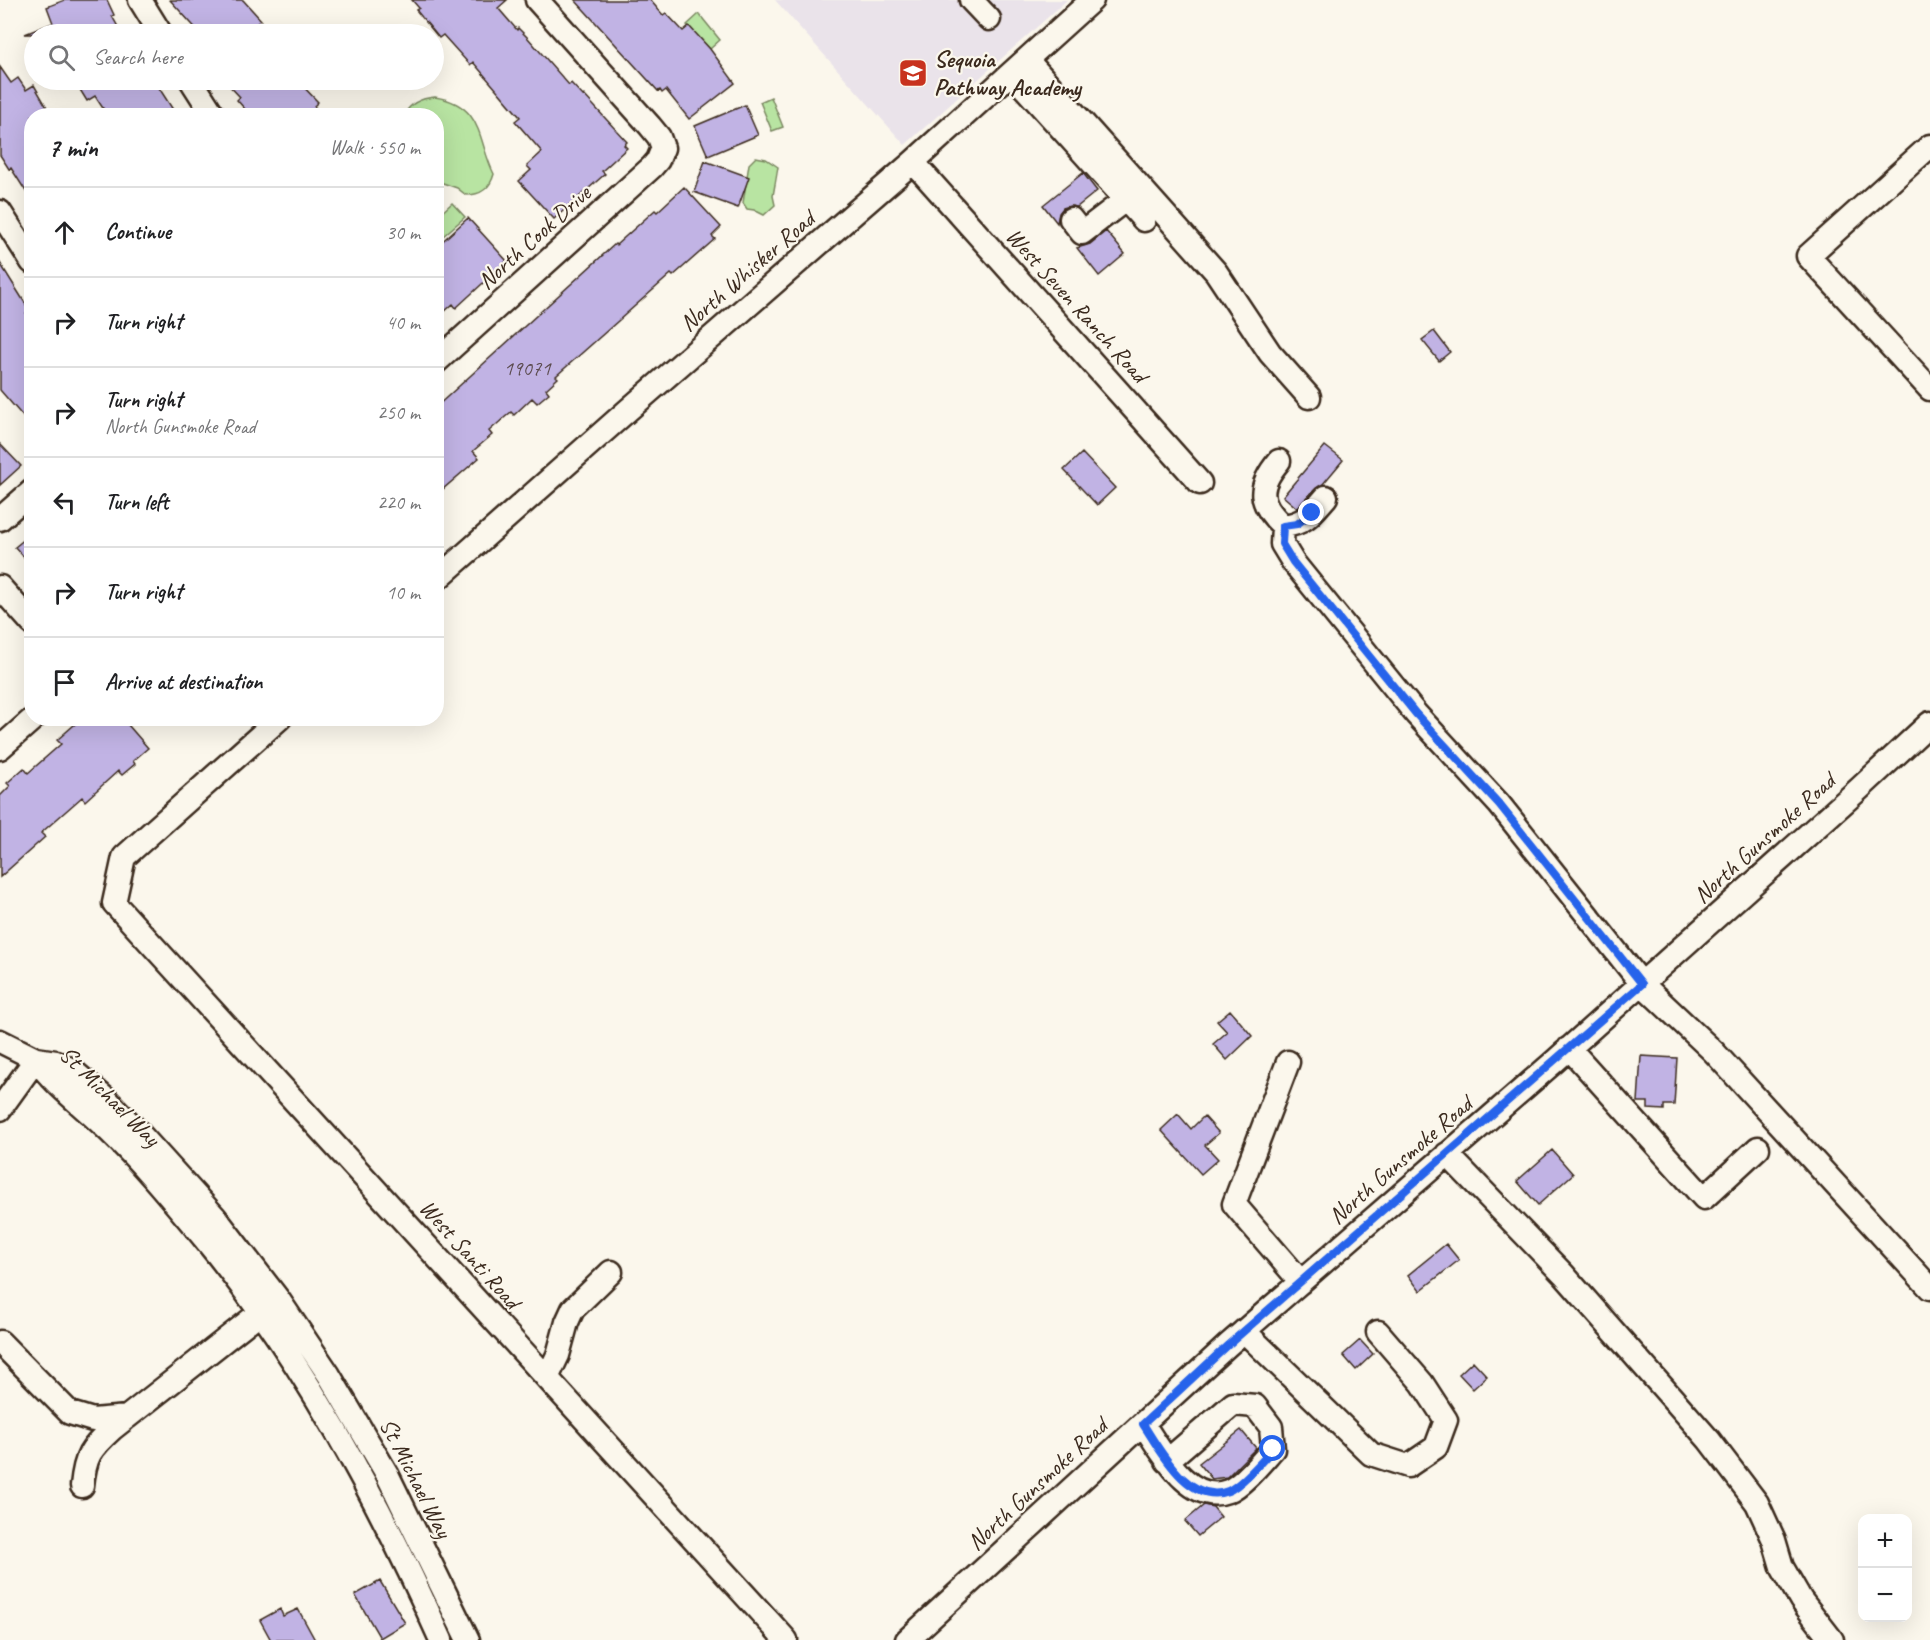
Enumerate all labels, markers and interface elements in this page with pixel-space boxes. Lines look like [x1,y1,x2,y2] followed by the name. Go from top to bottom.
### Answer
[24,24,444,90] search box
[45,41,78,74] icon: search
[93,43,183,71] text: Search here
[934,44,1083,102] place label: Sequoia Pathway Academy
[897,57,929,89] school or university icon: Sequoia Pathway Academy
[48,131,98,164] text: 7 min
[330,135,420,160] text: Walk · 550 m
[471,177,598,296] street label: North Cook Drive
[673,202,823,338] street label: North Whisker Road
[48,216,81,249] icon: ahead
[105,218,171,246] text: Continue
[386,220,420,245] text: 30 m
[999,221,1157,391] street label: West Seven Ranch Road
[48,306,81,339] icon: right
[105,308,182,336] text: Turn right
[386,310,420,335] text: 40 m
[503,355,552,381] house number: 19071
[105,386,182,414] text: Turn right
[48,396,81,429] icon: right
[377,400,420,425] text: 250 m
[105,414,256,439] text: North Gunsmoke Road
[48,486,81,519] icon: left
[105,488,169,516] text: Turn left
[377,490,420,515] text: 220 m
[1298,499,1324,525] route end
[48,576,81,609] icon: right
[105,578,182,606] text: Turn right
[386,580,420,605] text: 10 m
[48,666,81,699] icon: arrive
[105,668,262,696] text: Arrive at destination
[1687,764,1844,910] street label: North Gunsmoke Road
[53,1039,168,1154] street label: St Michael Way
[1322,1087,1481,1231] street label: North Gunsmoke Road
[413,1193,529,1318] street label: West Santi Road
[961,1409,1116,1557] street label: North Gunsmoke Road
[373,1413,460,1544] street label: St Michael Way
[1259,1435,1285,1461] route start
[1858,1514,1912,1622] map controls
[1858,1514,1912,1568] button: +
[1858,1568,1912,1622] button: −

